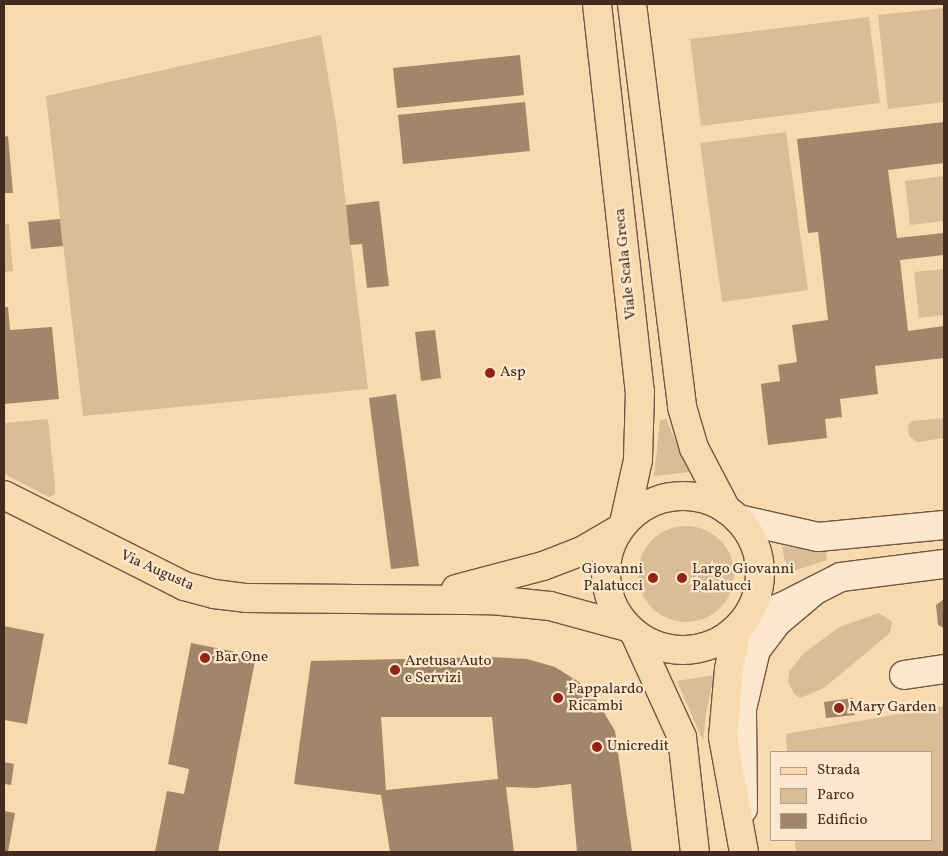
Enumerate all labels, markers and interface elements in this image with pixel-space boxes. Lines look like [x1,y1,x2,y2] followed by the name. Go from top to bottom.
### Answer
[611,207,641,321] street label: Viale Scala Greca
[500,364,526,382] place label: Asp
[484,367,496,379] marker: Asp
[117,547,197,595] street label: Via Augusta
[582,560,643,595] place label: Giovanni Palatucci
[692,560,794,595] place label: Largo Giovanni Palatucci
[647,572,659,584] marker: Giovanni Palatucci
[676,572,688,584] marker: Largo Giovanni Palatucci
[215,649,268,667] place label: Bar One
[199,652,211,664] marker: Bar One
[405,652,491,687] place label: Aretusa Auto e Servizi
[389,664,401,676] marker: Aretusa Auto e Servizi
[568,680,644,715] place label: Pappalardo Ricambi
[552,692,564,704] marker: Pappalardo Ricambi
[849,699,937,717] place label: Mary Garden
[833,702,845,714] marker: Mary Garden
[607,738,669,756] place label: Unicredit
[591,741,603,753] marker: Unicredit
[770,751,933,841] legend
[817,760,860,781] text: Strada
[817,785,854,806] text: Parco
[817,810,868,831] text: Edificio

